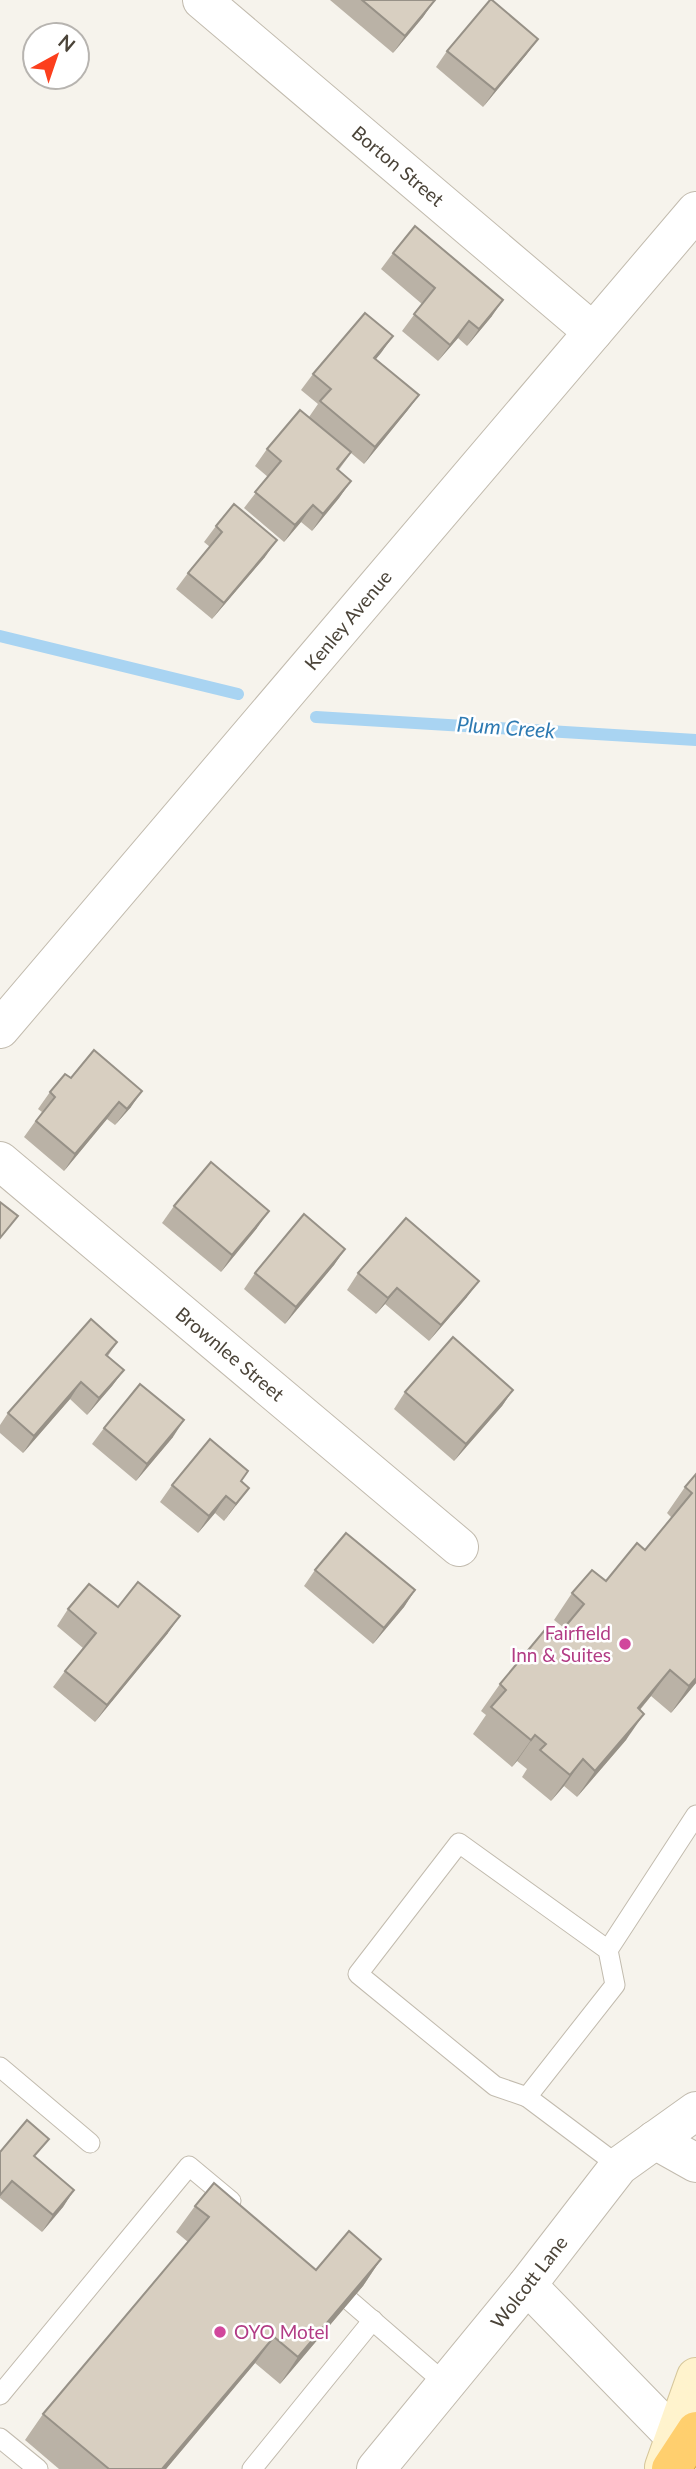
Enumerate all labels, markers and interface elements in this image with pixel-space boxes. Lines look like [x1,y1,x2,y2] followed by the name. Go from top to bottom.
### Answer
[21,21,91,91] north arrow
[54,29,80,56] text: N
[348,121,449,211] street label: Borton Street
[299,565,396,674] street label: Kenley Avenue
[456,711,557,742] water label: Plum Creek
[172,1302,289,1406] street label: Brownlee Street
[511,1621,611,1666] place label: Fairfield Inn & Suites
[617,1636,633,1652] marker: Fairfield Inn & Suites
[485,2231,572,2333] street label: Wolcott Lane
[234,2320,329,2343] place label: OYO Motel
[212,2324,228,2340] marker: OYO Motel

